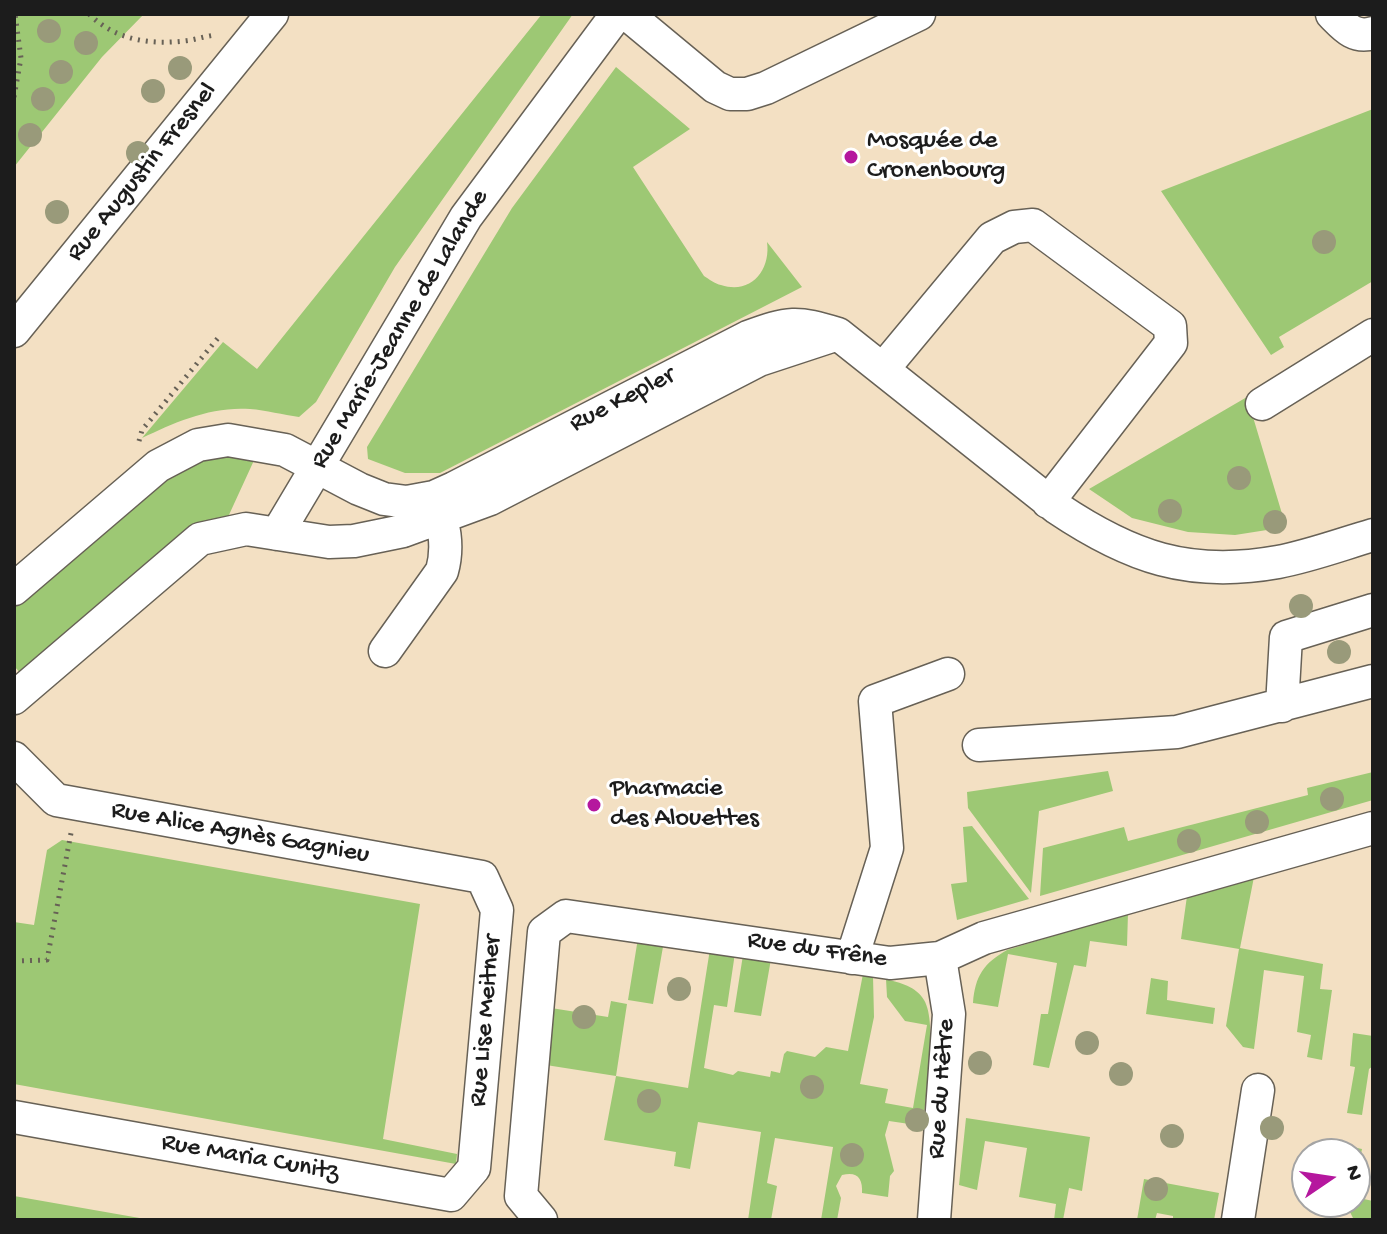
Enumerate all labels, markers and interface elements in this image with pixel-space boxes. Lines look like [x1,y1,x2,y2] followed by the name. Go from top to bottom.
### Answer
[61,77,225,269] street label: Rue Augustin Fresnel
[867,126,1005,188] place label: Mosquée de Cronenbourg
[842,148,860,166] marker: Mosquée de Cronenbourg
[305,185,497,475] street label: Rue Marie-Jeanne de Lalande
[565,361,681,441] street label: Rue Kepler
[610,774,759,836] place label: Pharmacie des Alouettes
[109,796,371,872] street label: Rue Alice Agnès Gagnieu
[585,796,603,814] marker: Pharmacie des Alouettes
[745,926,889,976] street label: Rue du Frêne
[464,934,510,1108] street label: Rue Lise Meitner
[923,1018,963,1160] street label: Rue du Hêtre
[159,1128,341,1190] street label: Rue Maria Cunitz
[1291,1138,1371,1218] north arrow
[1338,1163,1367,1183] text: N

